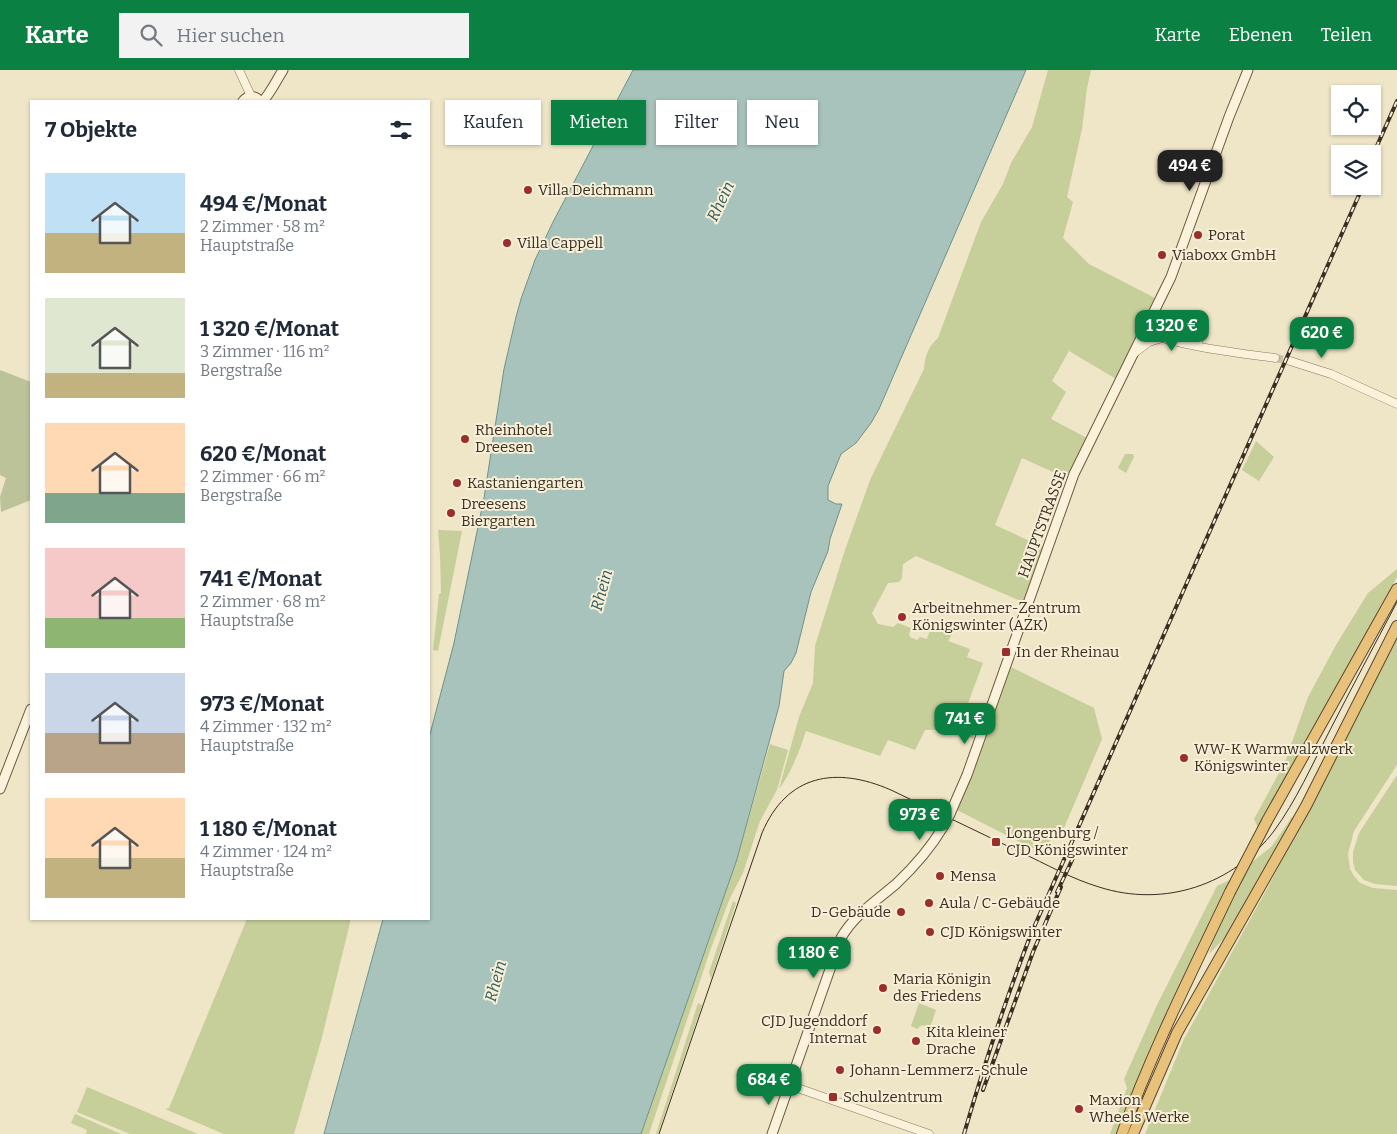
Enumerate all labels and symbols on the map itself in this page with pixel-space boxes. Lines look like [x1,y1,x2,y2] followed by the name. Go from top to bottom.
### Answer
[1155,150,1225,192] pin: 494 €
[703,178,738,224] water label: Rhein
[538,181,654,199] place label: Villa Deichmann
[522,184,534,196] marker: Villa Deichmann
[1208,226,1246,244] place label: Porat
[1192,229,1204,241] marker: Porat
[517,234,603,252] place label: Villa Cappell
[501,237,513,249] marker: Villa Cappell
[1172,246,1277,264] place label: Viaboxx GmbH
[1156,249,1168,261] marker: Viaboxx GmbH
[1126,310,1218,352] pin: 1 320 €
[1287,316,1357,359] pin: 620 €
[475,421,552,456] place label: Rheinhotel Dreesen
[459,433,471,445] marker: Rheinhotel Dreesen
[1014,468,1070,580] street label: HAUPTSTRASSE
[467,474,584,492] place label: Kastaniengarten
[451,477,463,489] marker: Kastaniengarten
[461,495,536,530] place label: Dreesens Biergarten
[445,507,457,519] marker: Dreesens Biergarten
[587,567,616,613] water label: Rhein
[912,599,1082,634] place label: Arbeitnehmer-Zentrum Königswinter (AZK)
[896,611,908,623] marker: Arbeitnehmer-Zentrum Königswinter (AZK)
[1016,643,1119,661] place label: In der Rheinau
[1000,646,1012,658] marker: In der Rheinau
[930,702,1000,745] pin: 741 €
[1194,740,1353,775] place label: WW-K Warmwalzwerk Königswinter
[1178,752,1190,764] marker: WW-K Warmwalzwerk Königswinter
[885,798,955,841] pin: 973 €
[1006,824,1128,859] place label: Longenburg / CJD Königswinter
[990,836,1002,848] marker: Longenburg / CJD Königswinter
[950,867,996,885] place label: Mensa
[934,870,946,882] marker: Mensa
[939,894,1060,912] place label: Aula / C-Gebäude
[923,897,935,909] marker: Aula / C-Gebäude
[811,903,891,921] place label: D-Gebäude
[895,906,907,918] marker: D-Gebäude
[940,923,1062,941] place label: CJD Königswinter
[924,926,936,938] marker: CJD Königswinter
[768,936,860,979] pin: 1 180 €
[481,958,510,1004] water label: Rhein
[893,970,991,1005] place label: Maria Königin des Friedens
[877,982,889,994] marker: Maria Königin des Friedens
[761,1012,869,1047] place label: CJD Jugenddorf Internat
[926,1023,1007,1058] place label: Kita kleiner Drache
[871,1024,883,1036] marker: CJD Jugenddorf Internat
[910,1035,922,1047] marker: Kita kleiner Drache
[849,1061,1028,1079] place label: Johann-Lemmerz-Schule
[734,1064,804,1106] pin: 684 €
[834,1064,846,1076] marker: Johann-Lemmerz-Schule
[843,1088,943,1106] place label: Schulzentrum
[827,1091,839,1103] marker: Schulzentrum
[1089,1091,1189,1126] place label: Maxion Wheels Werke
[1073,1103,1085,1115] marker: Maxion Wheels Werke

